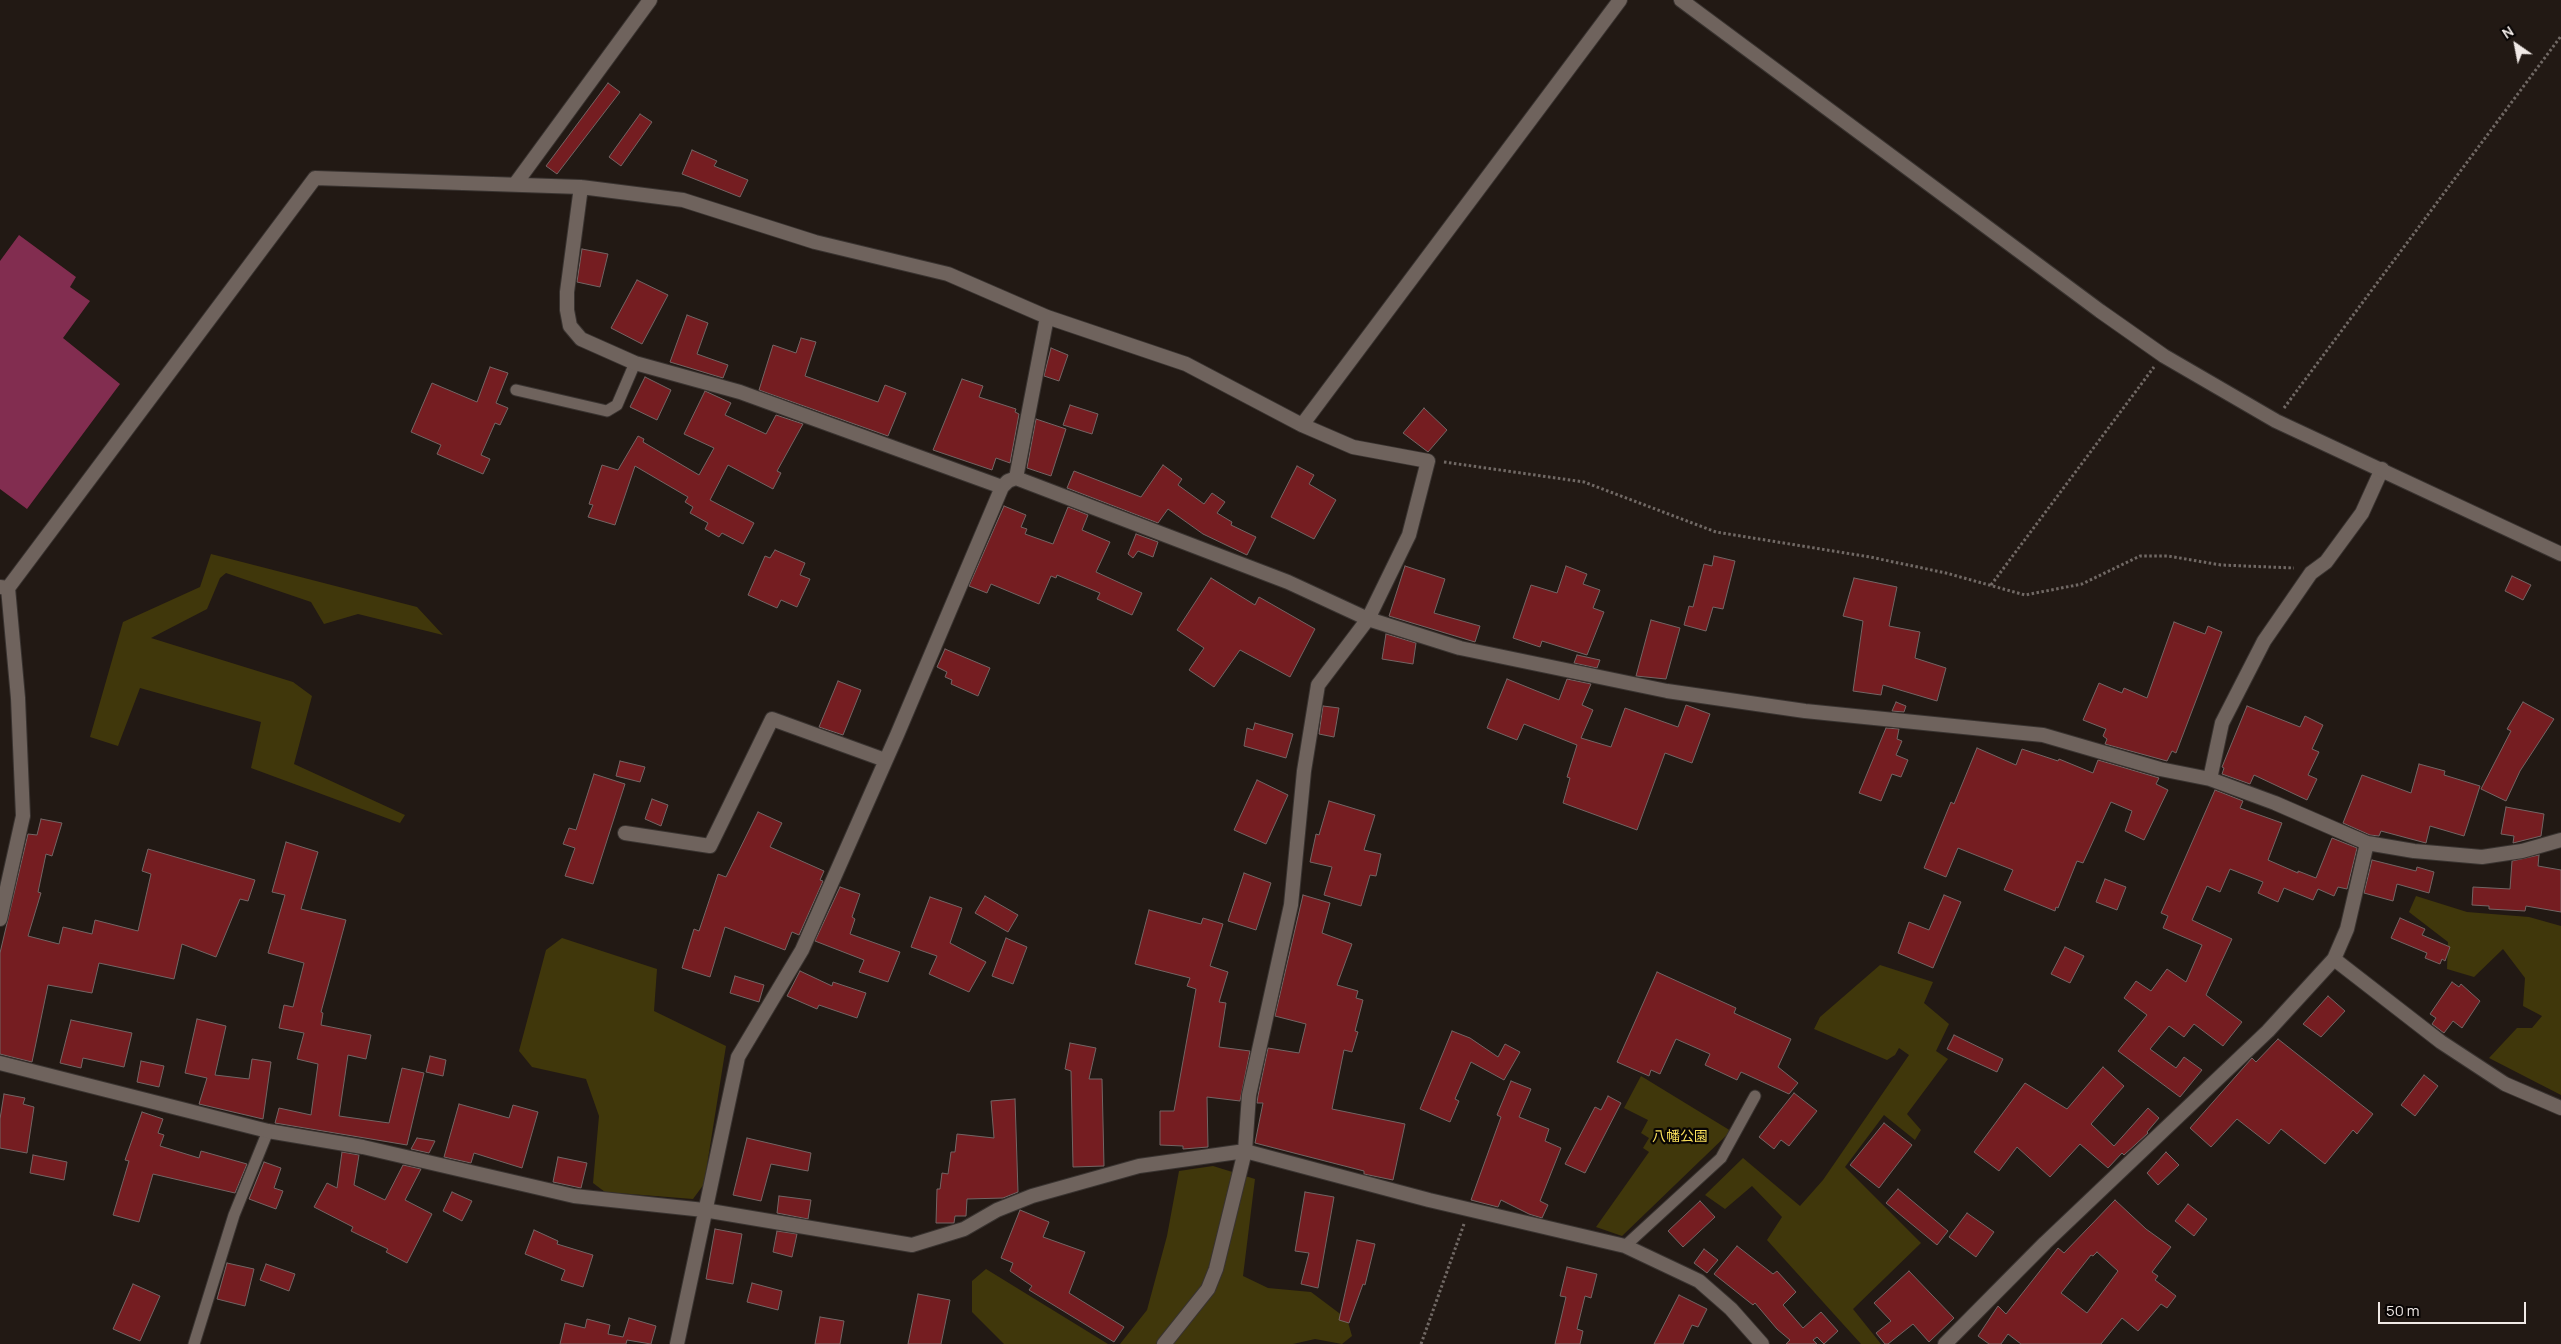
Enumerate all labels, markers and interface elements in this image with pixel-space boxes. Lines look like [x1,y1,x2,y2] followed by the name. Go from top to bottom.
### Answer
[2491,20,2541,70] north arrow
[2498,21,2517,43] text: N
[1652,1129,1708,1145] park label: 八幡公園
[2381,1292,2528,1324] scale bar
[2386,1300,2420,1321] text: 50 m

